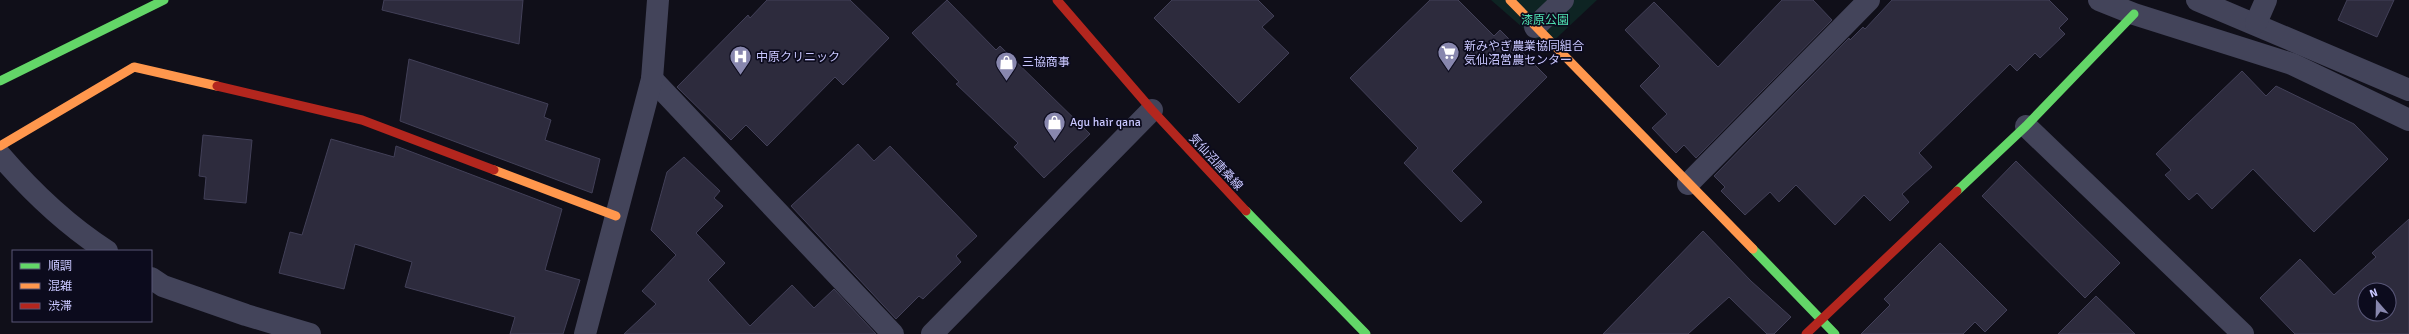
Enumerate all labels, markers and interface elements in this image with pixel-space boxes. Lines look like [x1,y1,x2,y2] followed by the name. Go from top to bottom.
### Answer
[1521,13,1569,28] park label: 漆原公園
[1464,39,1584,68] place label: 新みやぎ農業協同組合 気仙沼営農センター
[1435,40,1461,73] supermarket icon: 新みやぎ農業協同組合 気仙沼営農センター
[727,44,753,77] hospital icon: 中原クリニック
[993,49,1019,82] shop icon: 三協商事
[756,50,840,65] place label: 中原クリニック
[1022,55,1070,70] place label: 三協商事
[1042,109,1068,142] shop icon: Agu hair qana
[1070,115,1141,130] place label: Agu hair qana
[1186,131,1246,194] street label: 気仙沼唐桑線
[12,250,152,322] legend
[48,259,72,274] text: 順調
[48,279,72,294] text: 混雑
[2357,282,2397,322] north arrow
[2368,286,2380,300] text: N
[48,299,72,314] text: 渋滞

